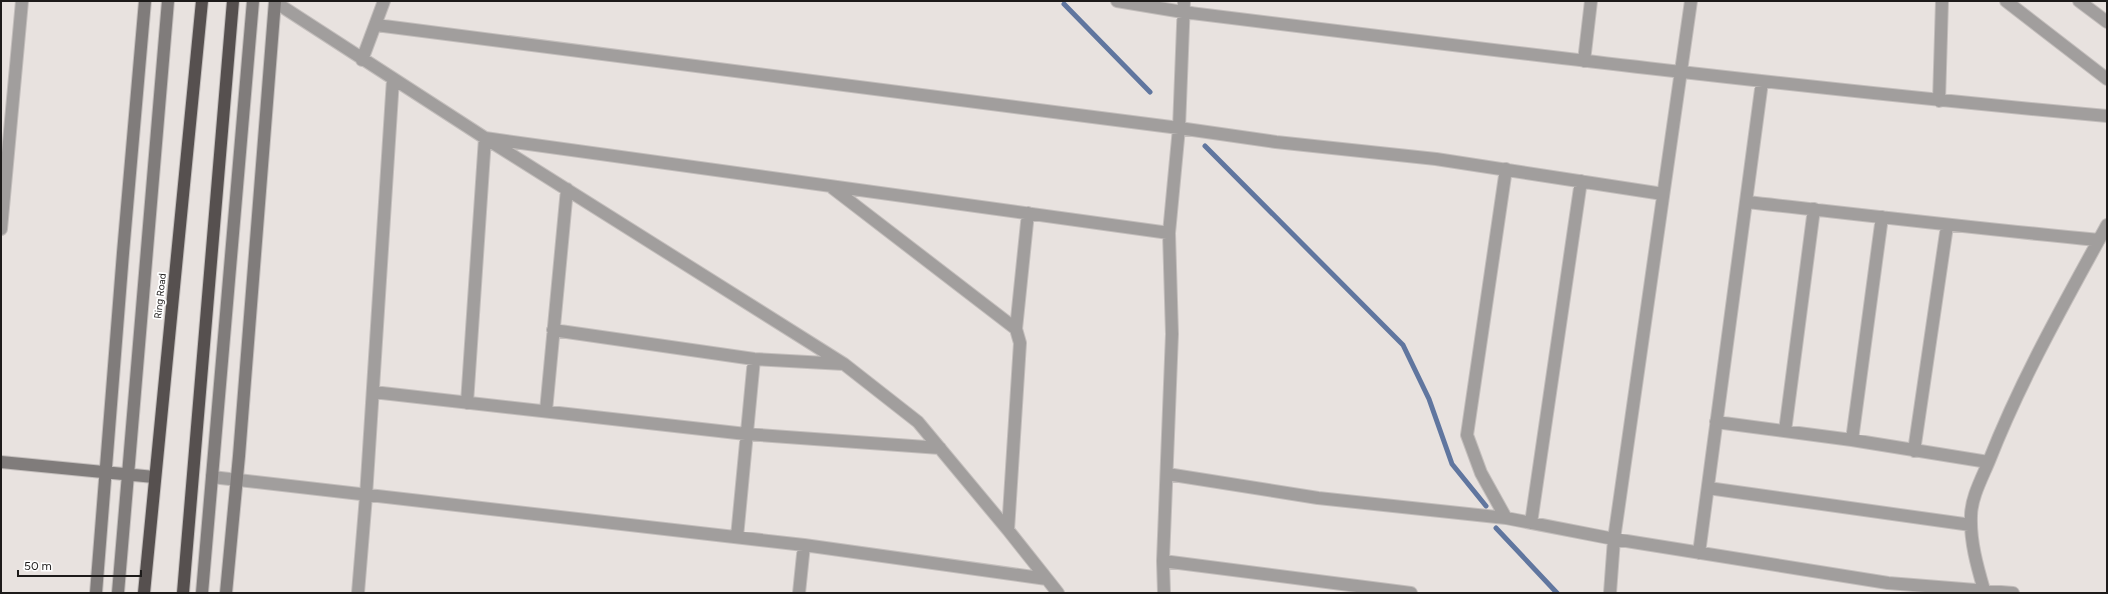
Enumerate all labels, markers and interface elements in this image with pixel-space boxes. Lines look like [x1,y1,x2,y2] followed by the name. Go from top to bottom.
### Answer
[151,273,169,319] street label: Ring Road
[18,552,141,578] scale bar
[24,559,52,573] text: 50 m

